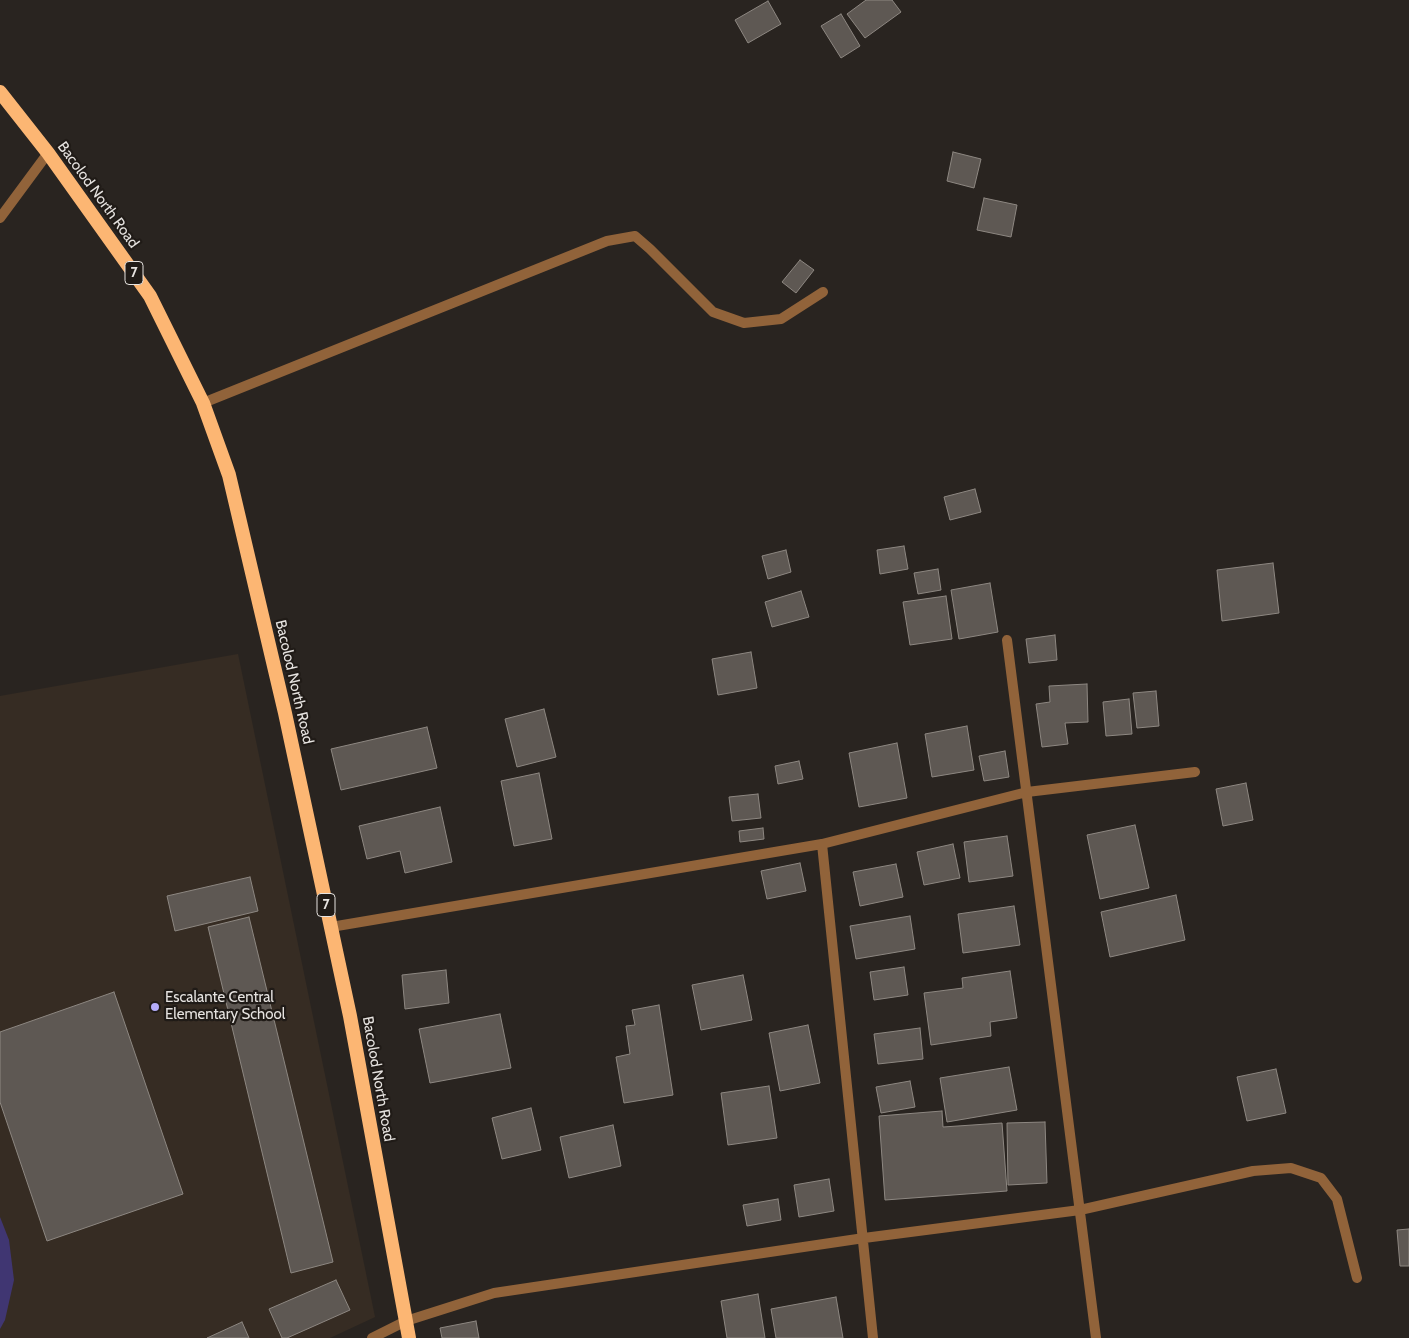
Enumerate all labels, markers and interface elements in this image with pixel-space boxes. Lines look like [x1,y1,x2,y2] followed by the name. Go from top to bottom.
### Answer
[53,138,143,252] street label: Bacolod North Road
[125,262,143,284] road number: 7
[271,618,317,746] street label: Bacolod North Road
[317,894,335,916] road number: 7
[165,989,285,1024] place label: Escalante Central Elementary School
[149,1001,161,1013] marker: Escalante Central Elementary School
[358,1015,398,1143] street label: Bacolod North Road

